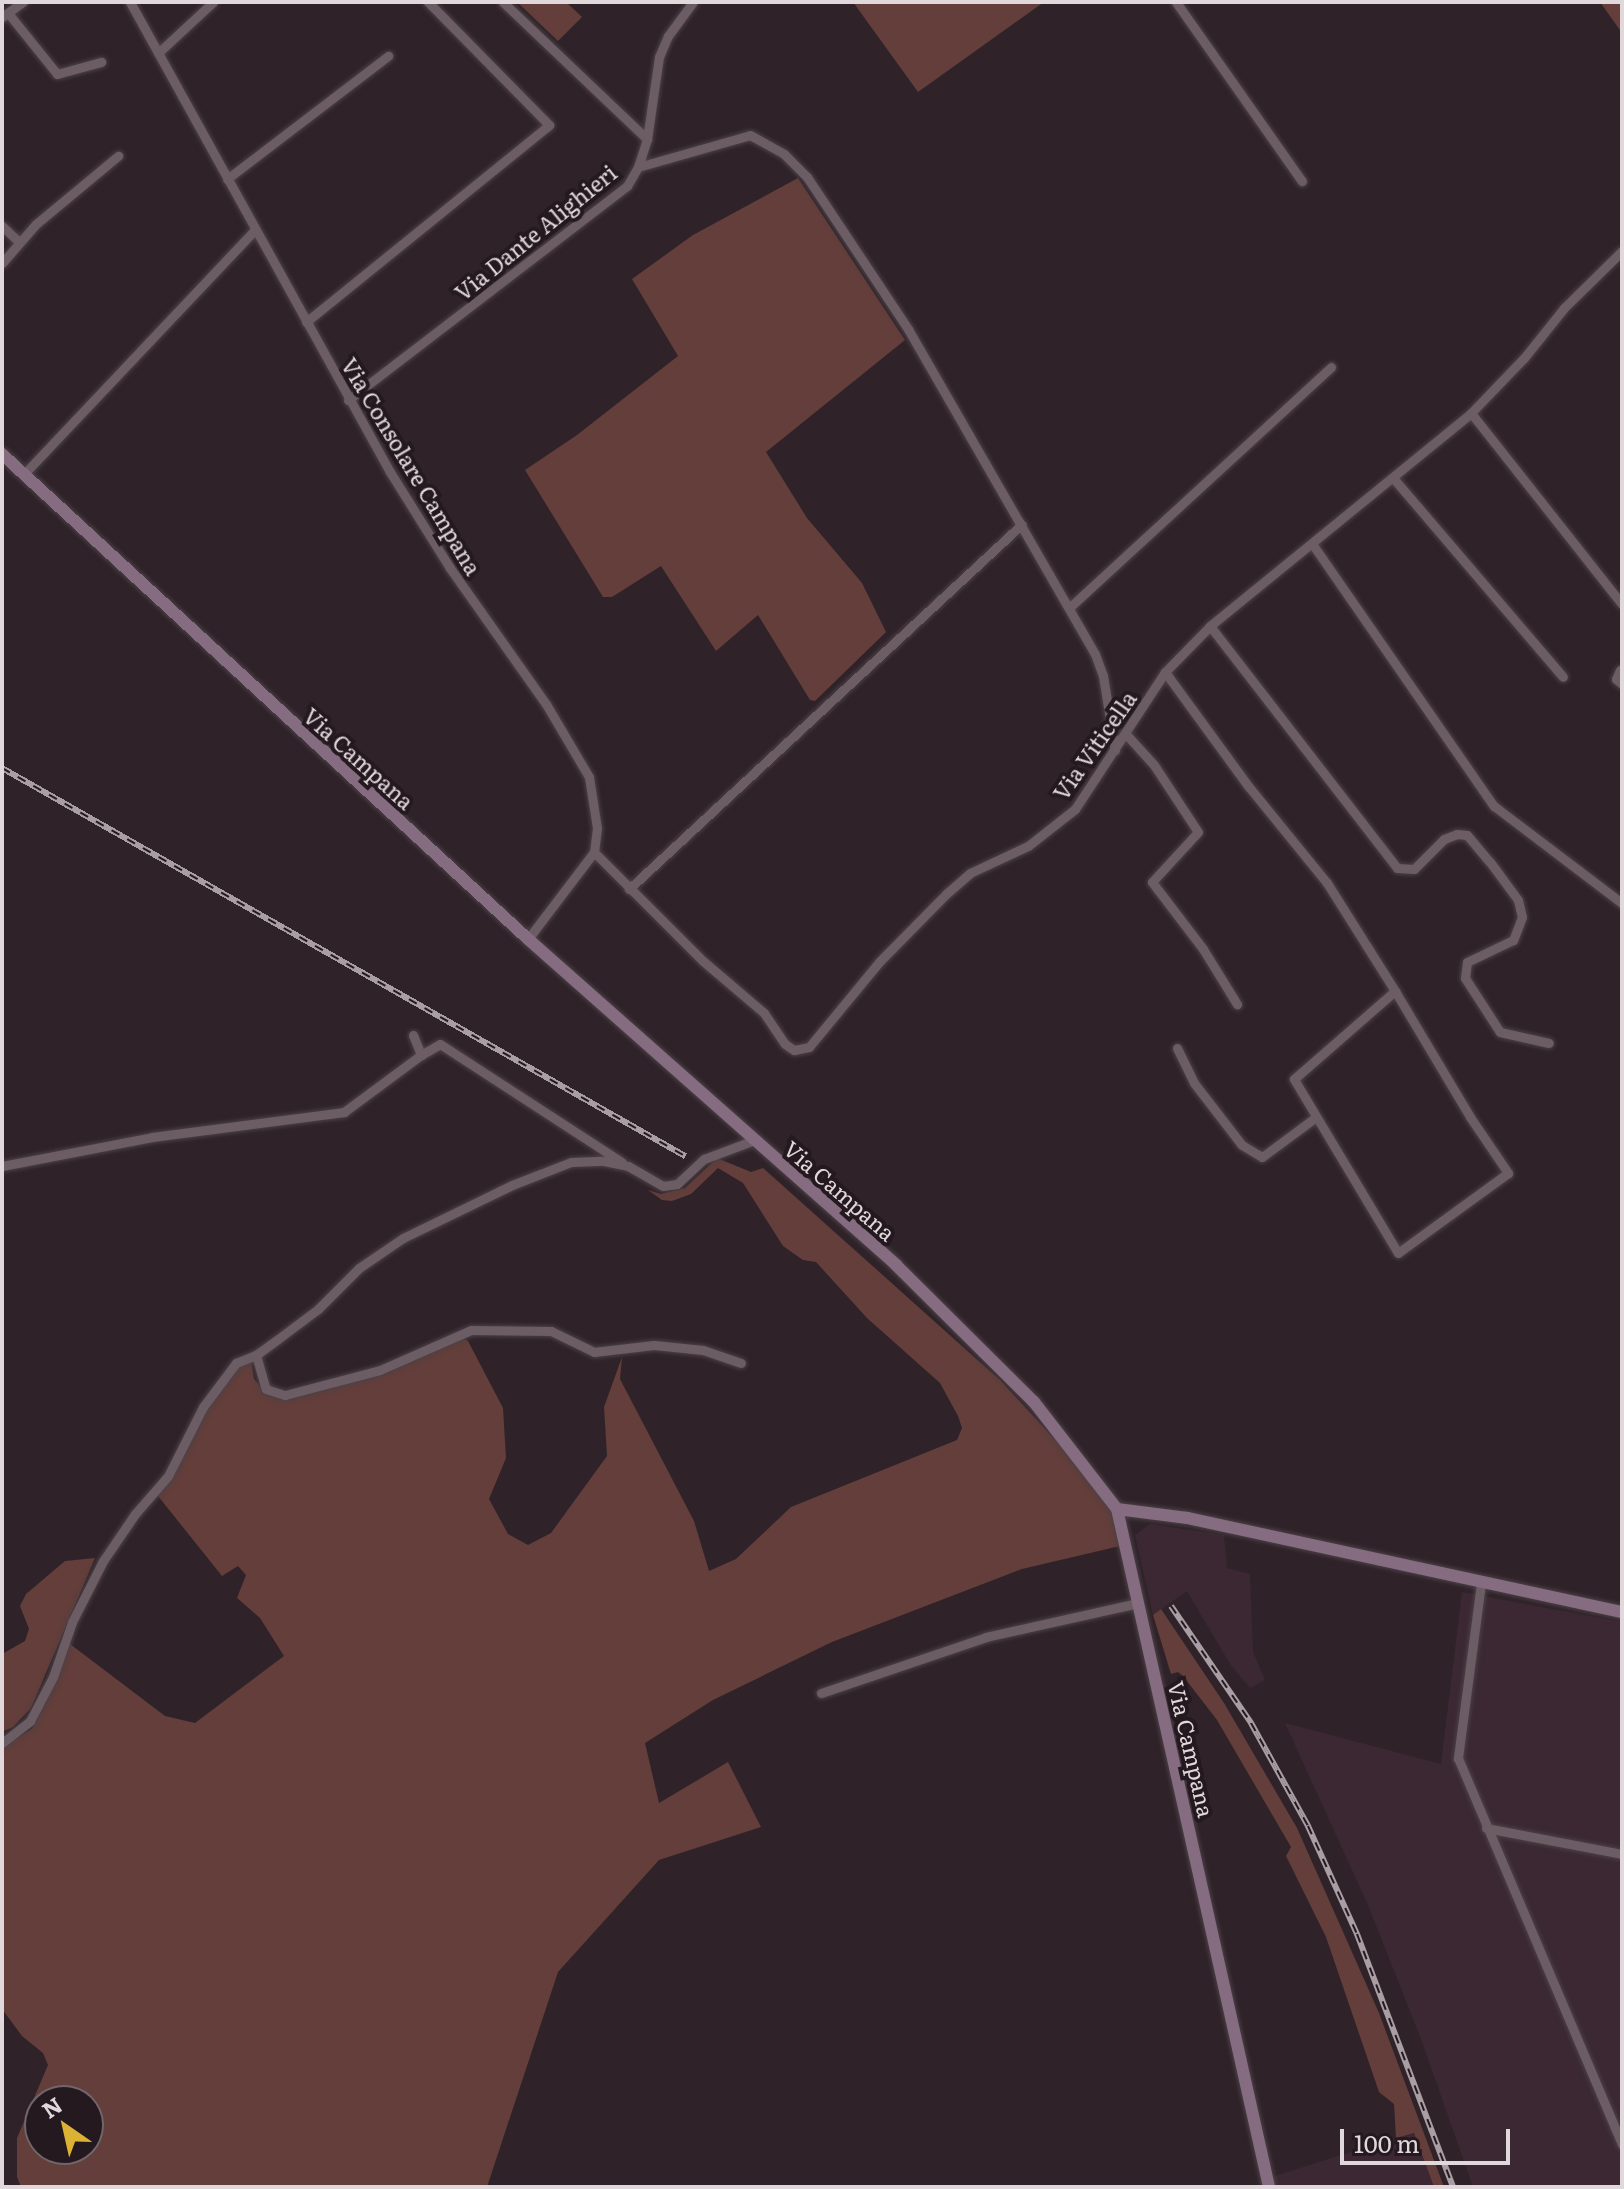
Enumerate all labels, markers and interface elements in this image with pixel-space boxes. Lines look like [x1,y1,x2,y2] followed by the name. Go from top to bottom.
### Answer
[449,159,621,305] street label: Via Dante Alighieri
[337,352,487,580] street label: Via Consolare Campana
[1047,685,1141,805] street label: Via Viticella
[298,702,420,814] street label: Via Campana
[779,1134,901,1246] street label: Via Campana
[1163,1678,1221,1820] street label: Via Campana
[24,2085,104,2165] north arrow
[35,2088,68,2125] text: N
[1344,2113,1514,2163] scale bar
[1354,2125,1420,2160] text: 100 m

